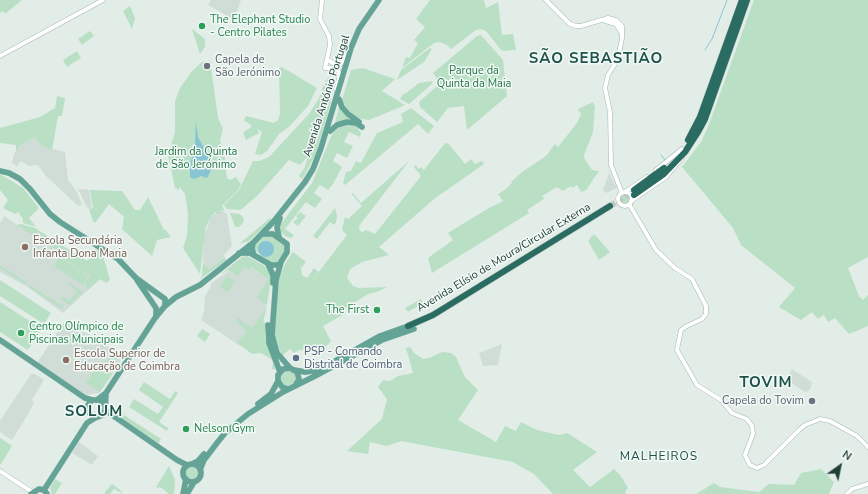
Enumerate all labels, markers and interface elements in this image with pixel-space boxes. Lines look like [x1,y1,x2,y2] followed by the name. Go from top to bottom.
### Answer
[210,13,310,39] place label: The Elephant Studio - Centro Pilates
[197,21,207,31] marker: The Elephant Studio - Centro Pilates
[301,33,353,159] street label: Avenida António Portugal
[529,50,663,68] district label: SÃO SEBASTIÃO
[215,53,280,79] place label: Capela de São Jerónimo
[202,61,212,71] marker: Capela de São Jerónimo
[437,64,511,90] park label: Parque da Quinta da Maia
[155,145,237,171] park label: Jardim da Quinta de São Jerónimo
[415,201,593,315] street label: Avenida Elísio de Moura/Circular Externa
[33,234,127,260] place label: Escola Secundária Infanta Dona Maria
[20,242,30,252] marker: Escola Secundária Infanta Dona Maria
[326,303,369,317] place label: The First
[372,305,382,315] marker: The First
[29,320,124,346] place label: Centro Olímpico de Piscinas Municipais
[16,328,26,338] marker: Centro Olímpico de Piscinas Municipais
[304,345,402,371] place label: PSP - Comando Distrital de Coimbra
[74,347,180,373] place label: Escola Superior de Educação de Coimbra
[291,353,301,363] marker: PSP - Comando Distrital de Coimbra
[61,355,71,365] marker: Escola Superior de Educação de Coimbra
[739,374,793,392] district label: TOVIM
[722,394,804,408] place label: Capela do Tovim
[807,396,817,406] marker: Capela do Tovim
[65,403,123,421] district label: SOLUM
[194,422,255,436] place label: Nelson Gym
[181,424,191,434] marker: Nelson Gym
[820,446,860,486] north arrow
[839,447,854,464] text: N
[620,450,698,464] district label: MALHEIROS

